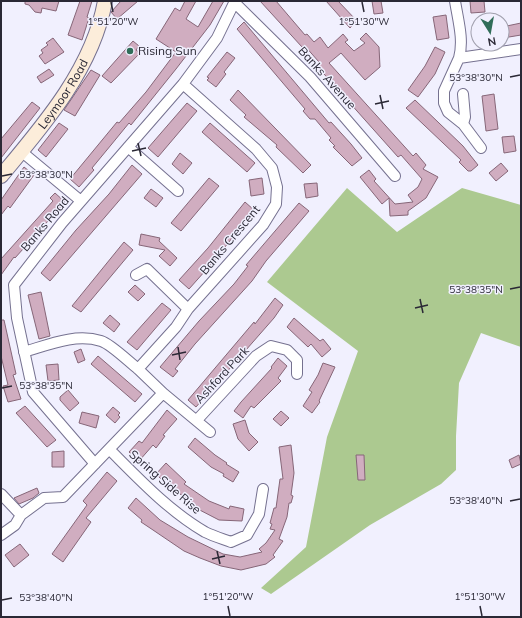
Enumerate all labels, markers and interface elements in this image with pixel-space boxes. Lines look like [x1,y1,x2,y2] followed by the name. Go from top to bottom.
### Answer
[470,12,510,52] north arrow
[88,15,138,28] text: 1°51'20"W
[339,15,389,28] text: 1°51'30"W
[486,34,497,49] text: N
[138,43,197,58] place label: Rising Sun
[295,43,359,112] street label: Banks Avenue
[125,46,135,56] marker: Rising Sun
[34,56,91,132] street label: Leymoor Road
[449,71,503,84] text: 53°38'30"N
[19,168,73,181] text: 53°38'30"N
[17,193,72,254] street label: Banks Road
[196,202,263,277] street label: Banks Crescent
[449,283,503,296] text: 53°38'35"N
[191,342,252,406] street label: Ashford Park
[19,379,73,392] text: 53°38'35"N
[126,446,204,517] street label: Spring Side Rise
[449,494,503,507] text: 53°38'40"N
[203,590,253,603] text: 1°51'20"W
[455,590,505,603] text: 1°51'30"W
[19,591,73,604] text: 53°38'40"N

